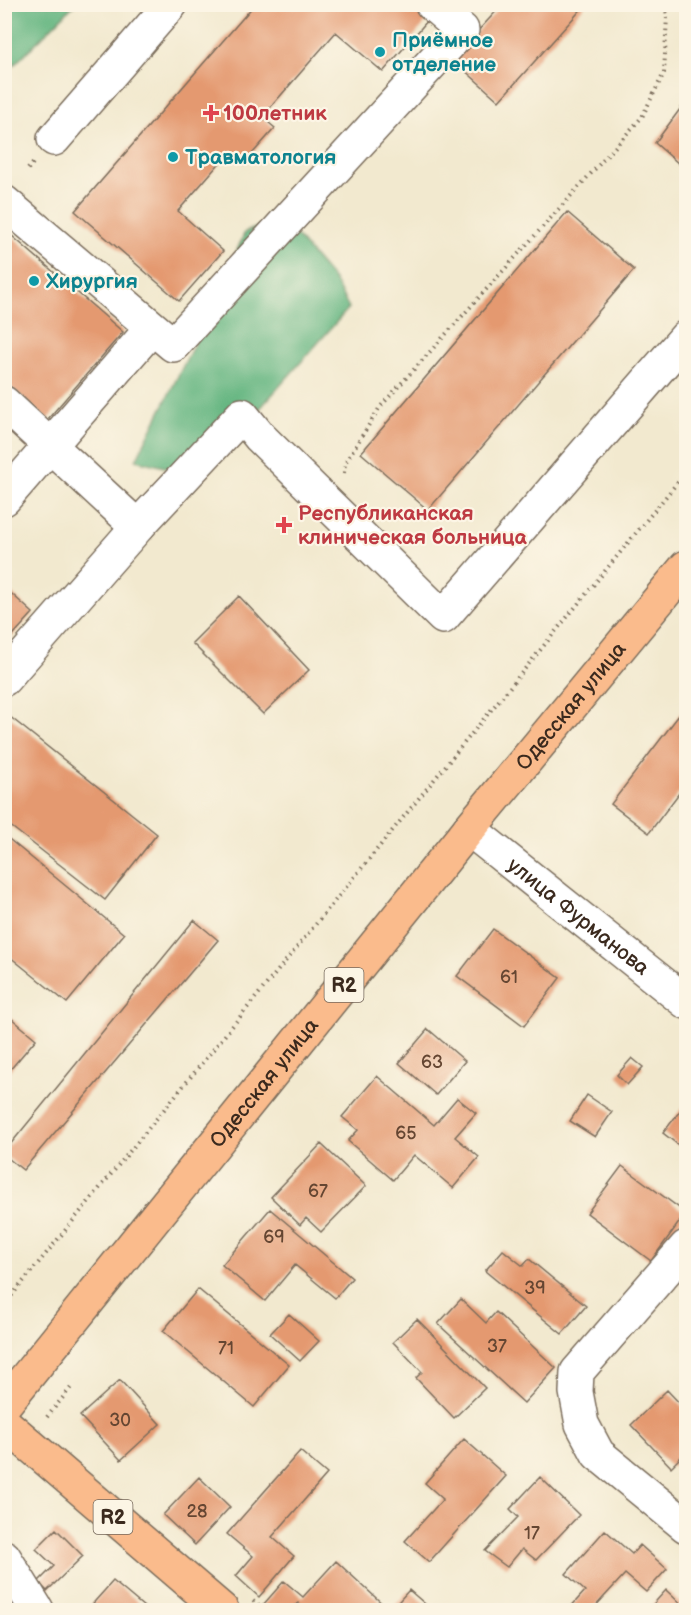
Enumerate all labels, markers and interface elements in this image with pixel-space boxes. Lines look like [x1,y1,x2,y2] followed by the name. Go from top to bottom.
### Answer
[392,28,497,77] place label: Приёмное отделение
[373,45,387,59] marker: Приёмное отделение
[223,101,327,126] place label: 100летник
[204,106,218,120] marker: 100летник
[185,145,336,170] place label: Травматология
[166,150,180,164] marker: Травматология
[45,269,138,294] place label: Хирургия
[27,274,41,288] marker: Хирургия
[298,501,528,550] place label: Республиканская клиническая больница
[275,516,293,534] marker: Республиканская клиническая больница
[511,637,632,775] street label: Одесская улица
[502,853,654,981] street label: улица Фурманова
[500,967,518,988] house number: 61
[324,968,364,1002] road number: R2
[205,1013,324,1153] street label: Одесская улица
[421,1052,443,1073] house number: 63
[395,1123,417,1144] house number: 65
[308,1181,328,1202] house number: 67
[263,1227,285,1248] house number: 69
[524,1278,546,1299] house number: 39
[487,1336,507,1357] house number: 37
[218,1338,234,1359] house number: 71
[109,1410,131,1431] house number: 30
[94,1500,132,1534] road number: R2
[186,1501,208,1522] house number: 28
[524,1523,540,1544] house number: 17

